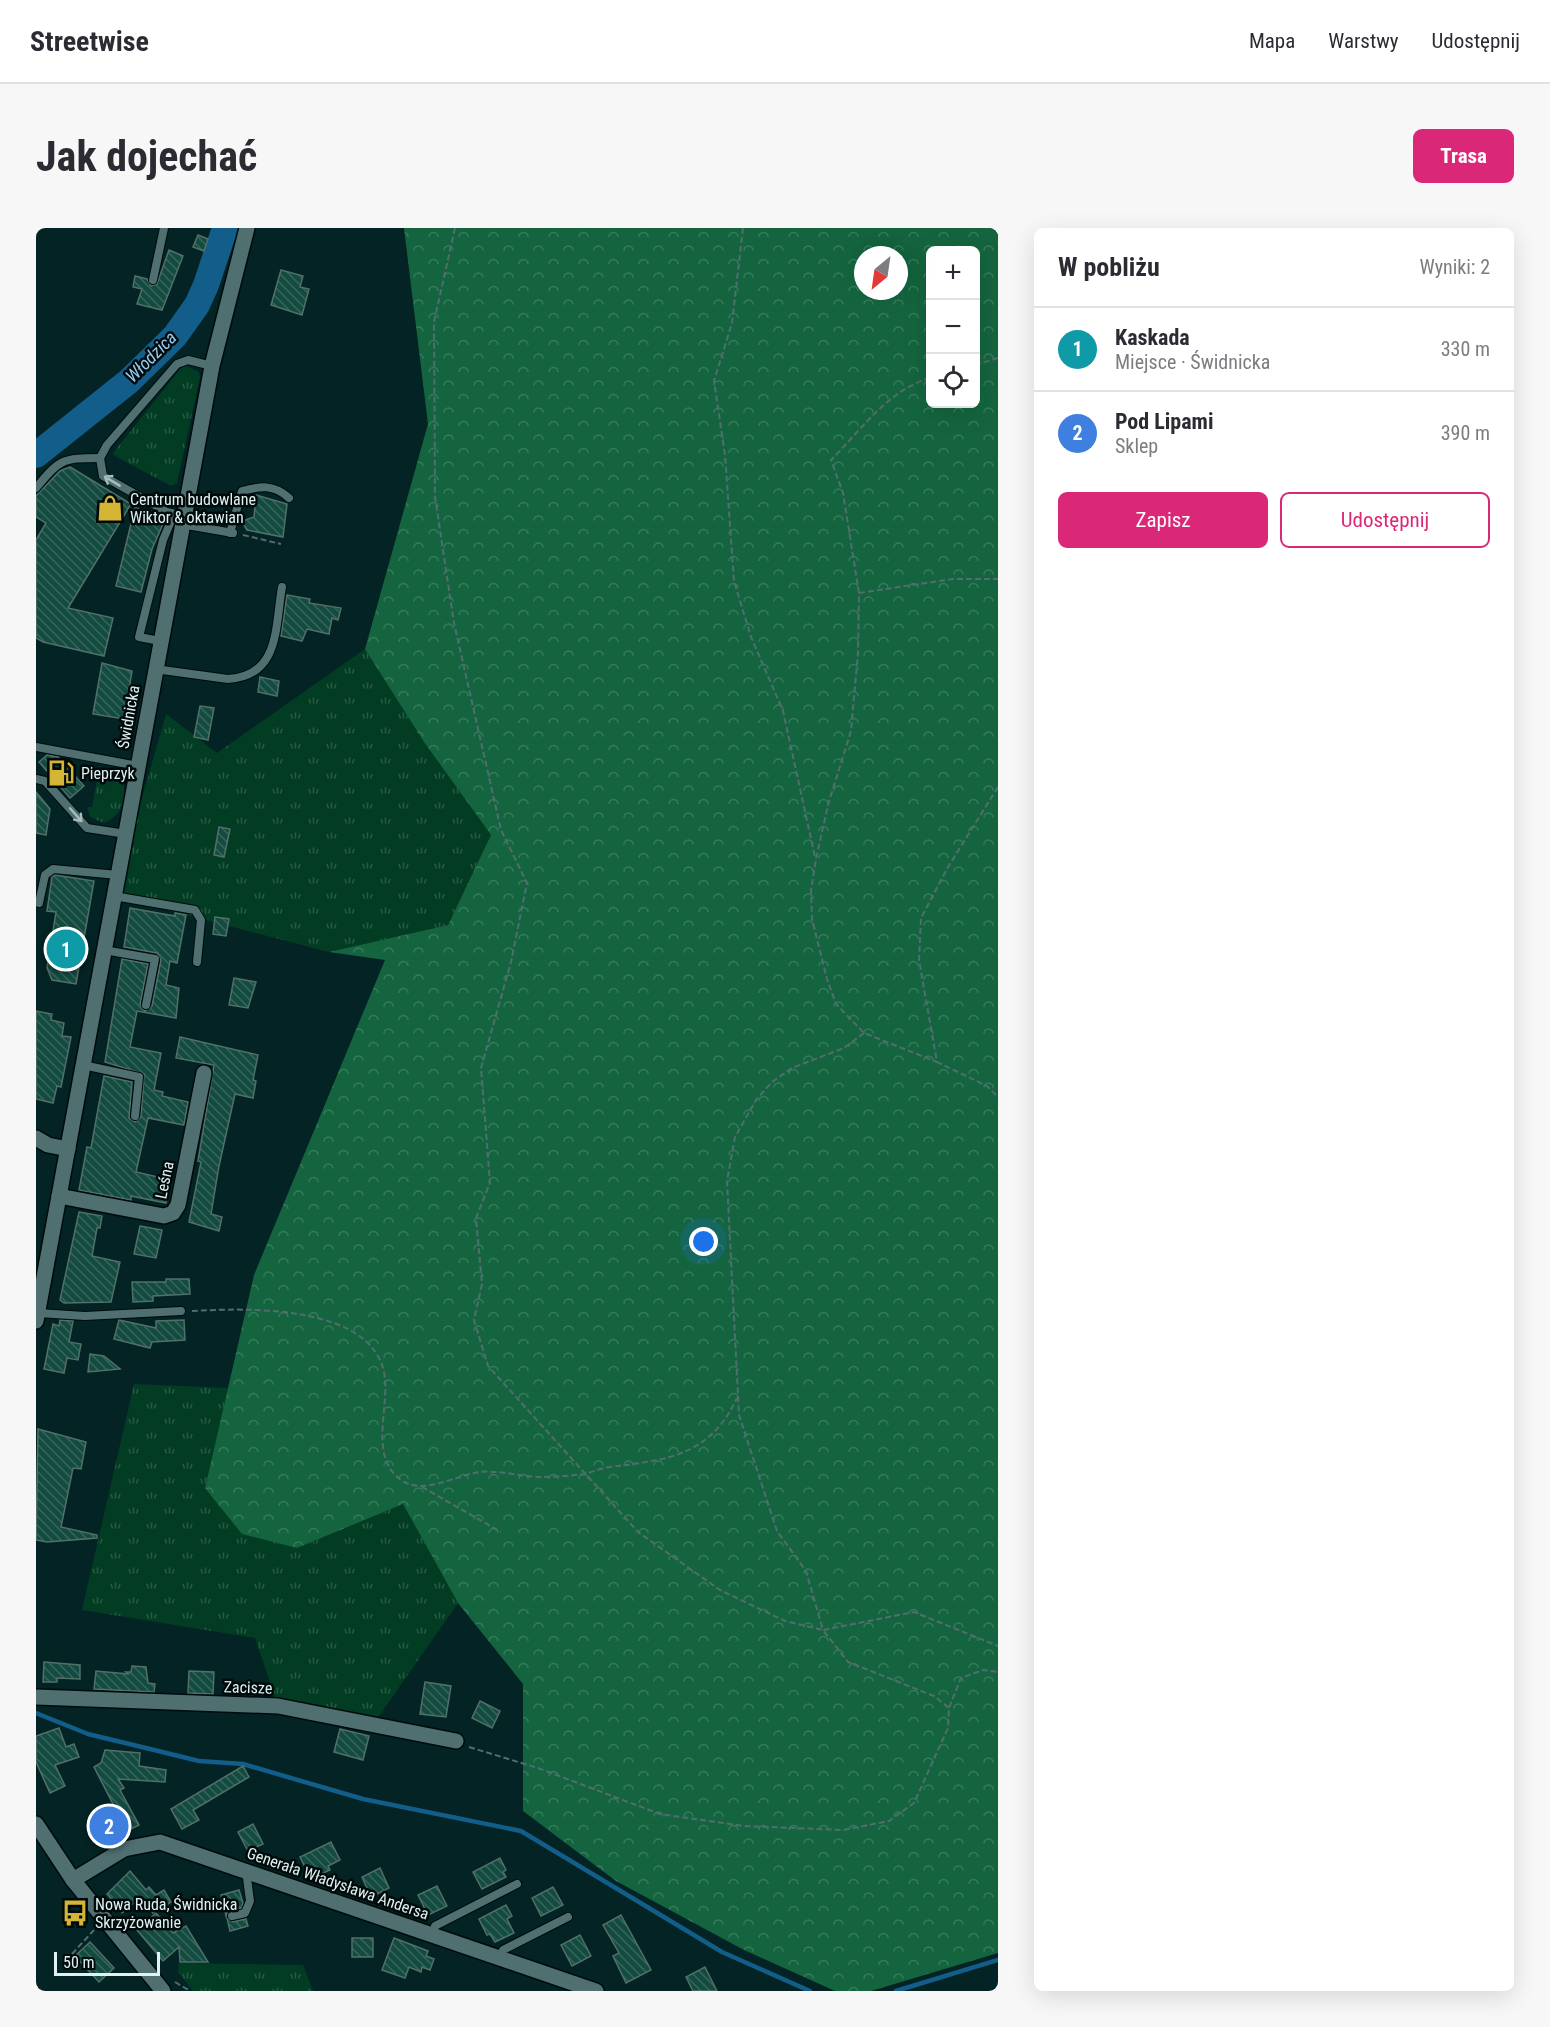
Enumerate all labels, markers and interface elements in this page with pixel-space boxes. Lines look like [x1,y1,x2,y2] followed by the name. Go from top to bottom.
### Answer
[30,25,149,58] text: Streetwise
[1249,29,1295,53] text: Mapa
[1328,29,1399,53] text: Warstwy
[1432,29,1520,53] text: Udostępnij
[1413,129,1514,183] button: Trasa
[36,132,257,181] text: Jak dojechać
[854,246,908,300] north arrow
[926,246,980,408] map controls
[926,246,980,300] button: +
[1058,252,1160,282] text: W pobliżu
[1419,255,1490,279] text: Wyniki: 2
[926,300,980,354] button: −
[1115,325,1190,350] text: Kaskada
[121,327,180,386] water label: Włodzica
[1072,337,1083,361] text: 1
[1441,337,1490,361] text: 330 m
[1115,350,1270,374] text: Miejsce · Świdnicka
[926,354,980,408] button: locate
[1115,409,1213,434] text: Pod Lipami
[1072,421,1083,445] text: 2
[1441,421,1490,445] text: 390 m
[1115,434,1158,458] text: Sklep
[104,475,121,487] one-way arrow
[130,490,256,527] place label: Centrum budowlane Wiktor & oktawian
[1058,492,1268,548] button: Zapisz
[1280,492,1490,548] button: Udostępnij
[95,493,125,523] shop icon: Centrum budowlane Wiktor & oktawian
[114,684,143,750] street label: Świdnicka
[46,758,76,788] fuel station icon: Pieprzyk
[81,764,135,783] place label: Pieprzyk
[69,808,83,823] one-way arrow
[46,926,86,972] pin: 1
[151,1160,178,1201] street label: Leśna
[689,1227,718,1256] your location
[223,1677,273,1698] street label: Zacisze
[90,1804,128,1848] pin: 2
[244,1843,431,1924] street label: Generała Władysława Andersa
[95,1895,237,1932] place label: Nowa Ruda, Świdnicka Skrzyżowanie
[60,1898,90,1928] bus stop icon: Nowa Ruda, Świdnicka Skrzyżowanie
[54,1949,160,1976] scale bar
[63,1953,95,1972] text: 50 m

